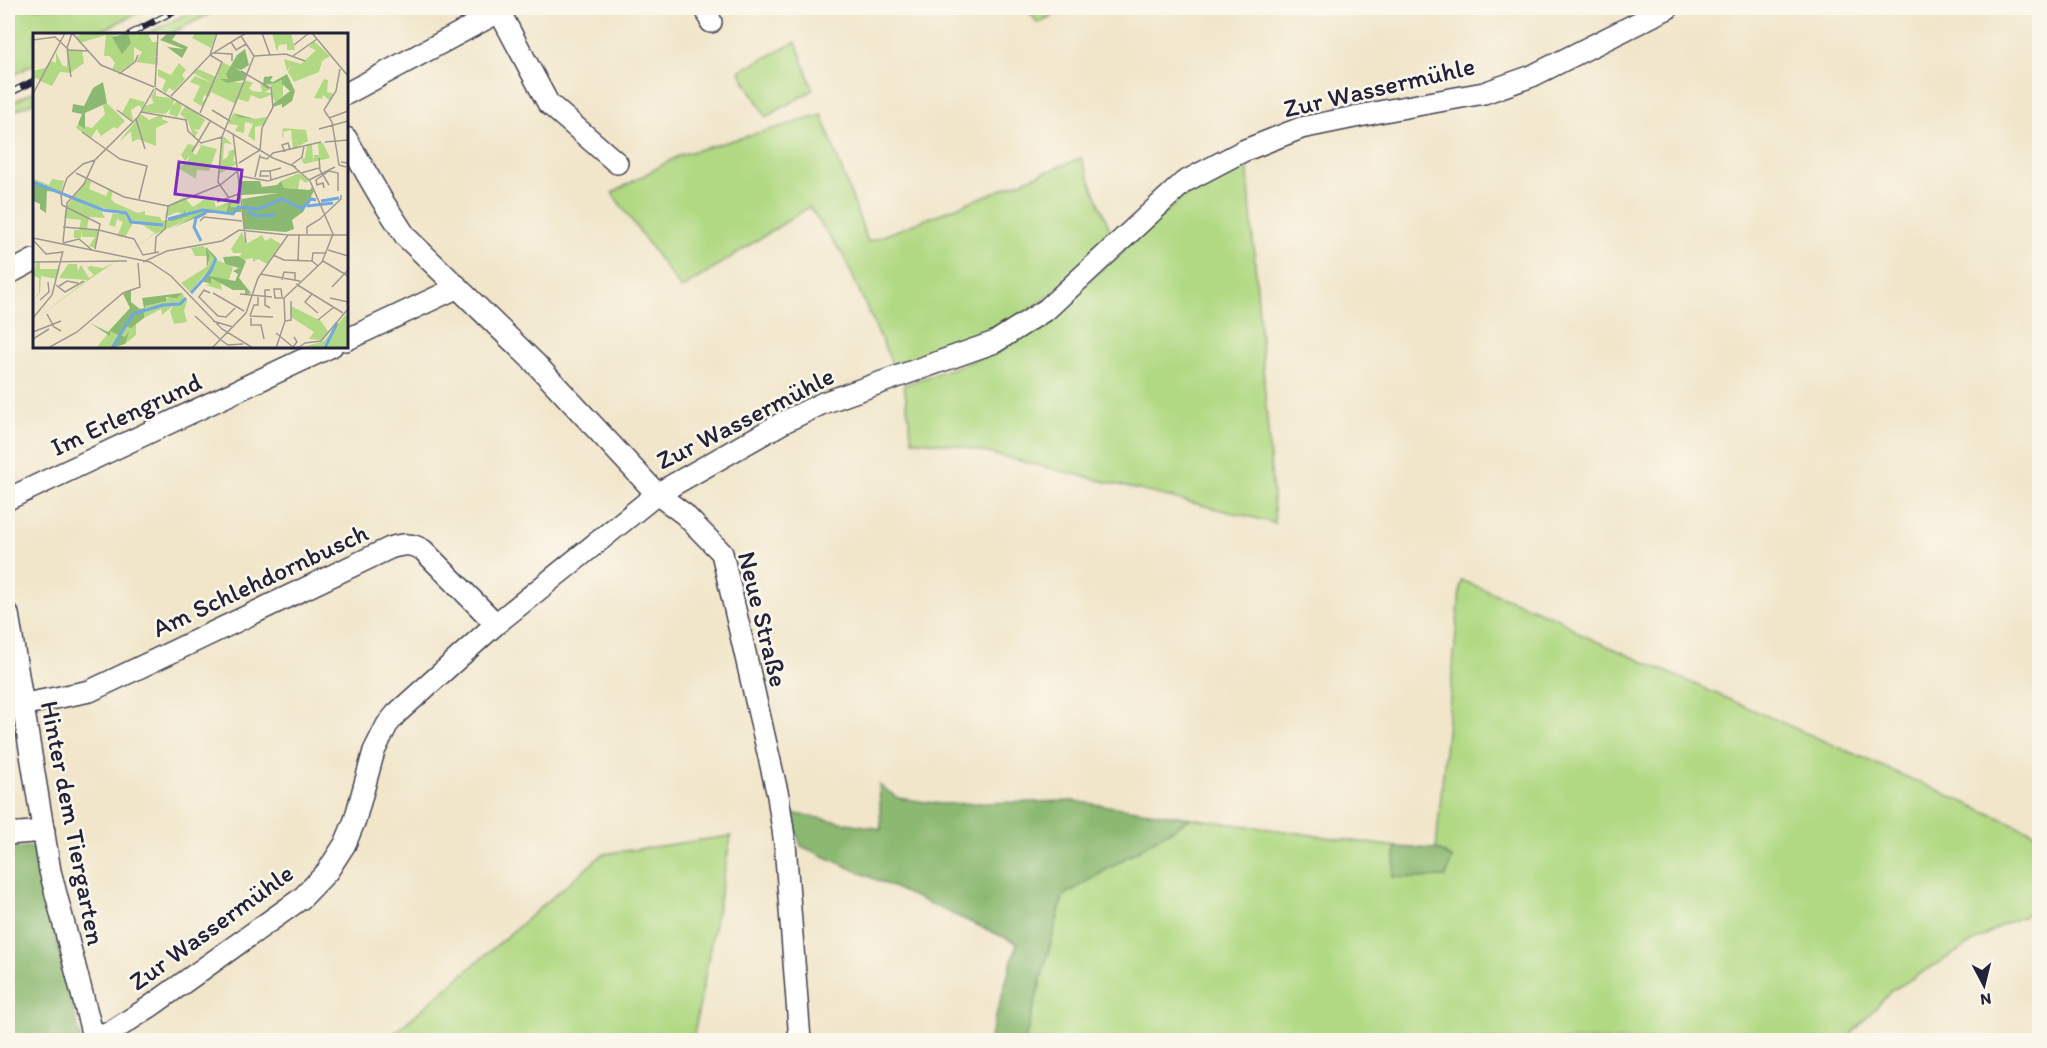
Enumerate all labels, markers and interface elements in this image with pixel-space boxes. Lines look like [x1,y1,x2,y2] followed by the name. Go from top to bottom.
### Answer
[33,33,348,348] inset map
[1280,49,1478,125] street label: Zur Wassermühle
[651,359,839,477] street label: Zur Wassermühle
[46,365,206,463] street label: Im Erlengrund
[147,516,373,644] street label: Am Schlehdornbusch
[731,548,795,690] street label: Neue Straße
[34,698,112,948] street label: Hinter dem Tiergarten
[123,857,299,997] street label: Zur Wassermühle
[1954,955,2014,1015] north arrow
[1979,989,1992,1009] text: N

